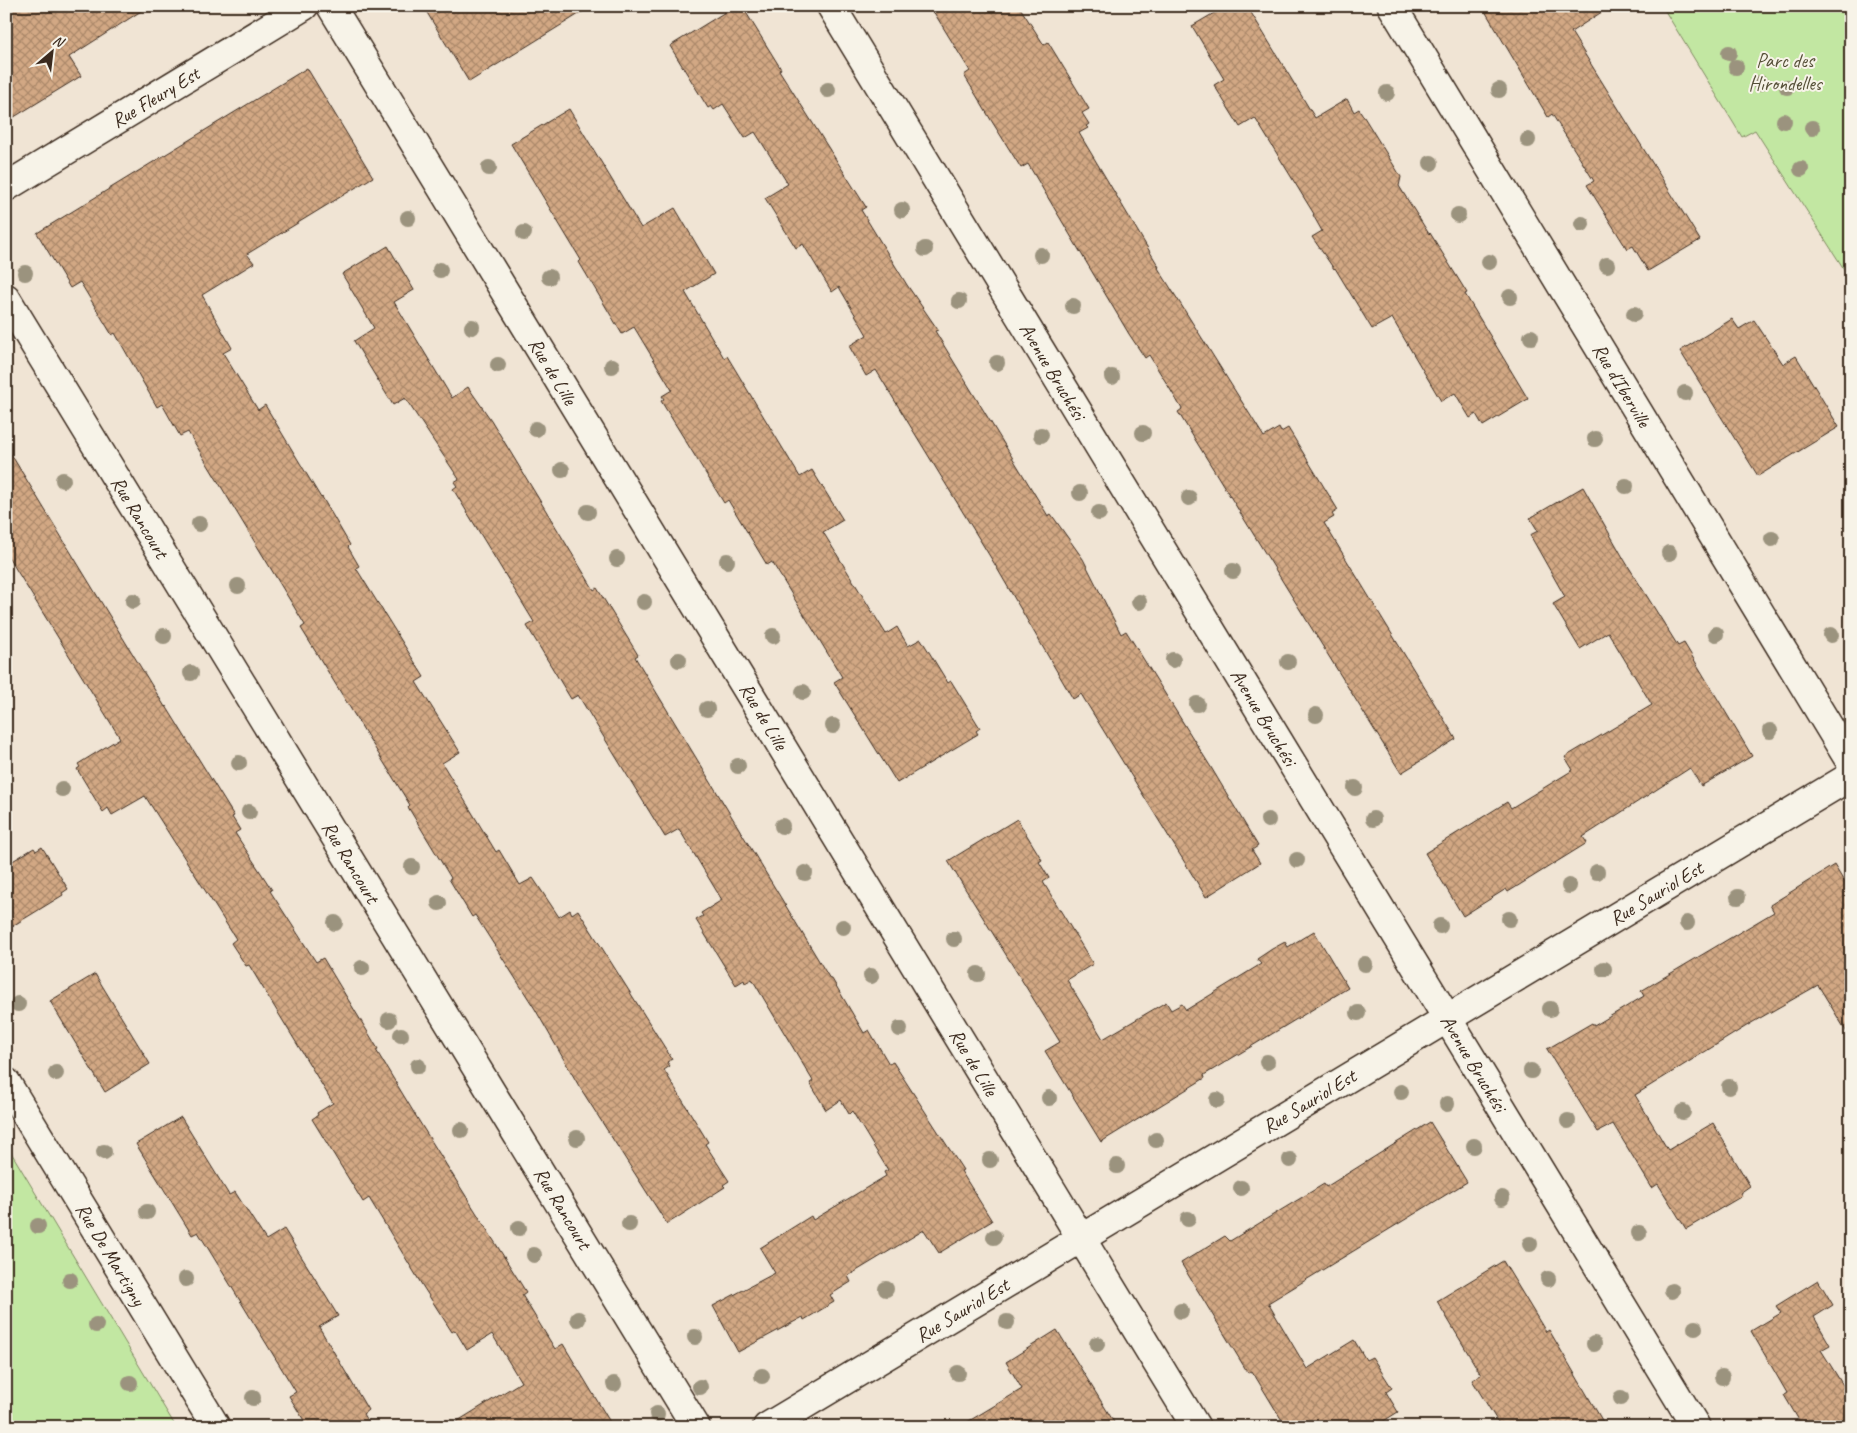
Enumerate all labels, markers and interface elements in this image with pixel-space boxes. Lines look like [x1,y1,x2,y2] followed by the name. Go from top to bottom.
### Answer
[28,28,78,78] north arrow
[50,31,68,52] text: N
[1749,48,1824,96] park label: Parc des Hirondelles
[107,60,206,133] street label: Rue Fleury Est
[1014,318,1093,426] street label: Avenue Bruchési
[523,333,583,411] street label: Rue de Lille
[1587,339,1657,433] street label: Rue d'Iberville
[105,472,175,565] street label: Rue Rancourt
[1225,664,1304,772] street label: Avenue Bruchési
[734,678,794,756] street label: Rue de Lille
[316,817,386,910] street label: Rue Rancourt
[1605,855,1709,931] street label: Rue Sauriol Est
[1435,1010,1514,1118] street label: Avenue Bruchési
[944,1024,1004,1102] street label: Rue de Lille
[1258,1063,1362,1139] street label: Rue Sauriol Est
[528,1163,598,1256] street label: Rue Rancourt
[70,1198,152,1311] street label: Rue De Martigny
[911,1272,1015,1348] street label: Rue Sauriol Est

